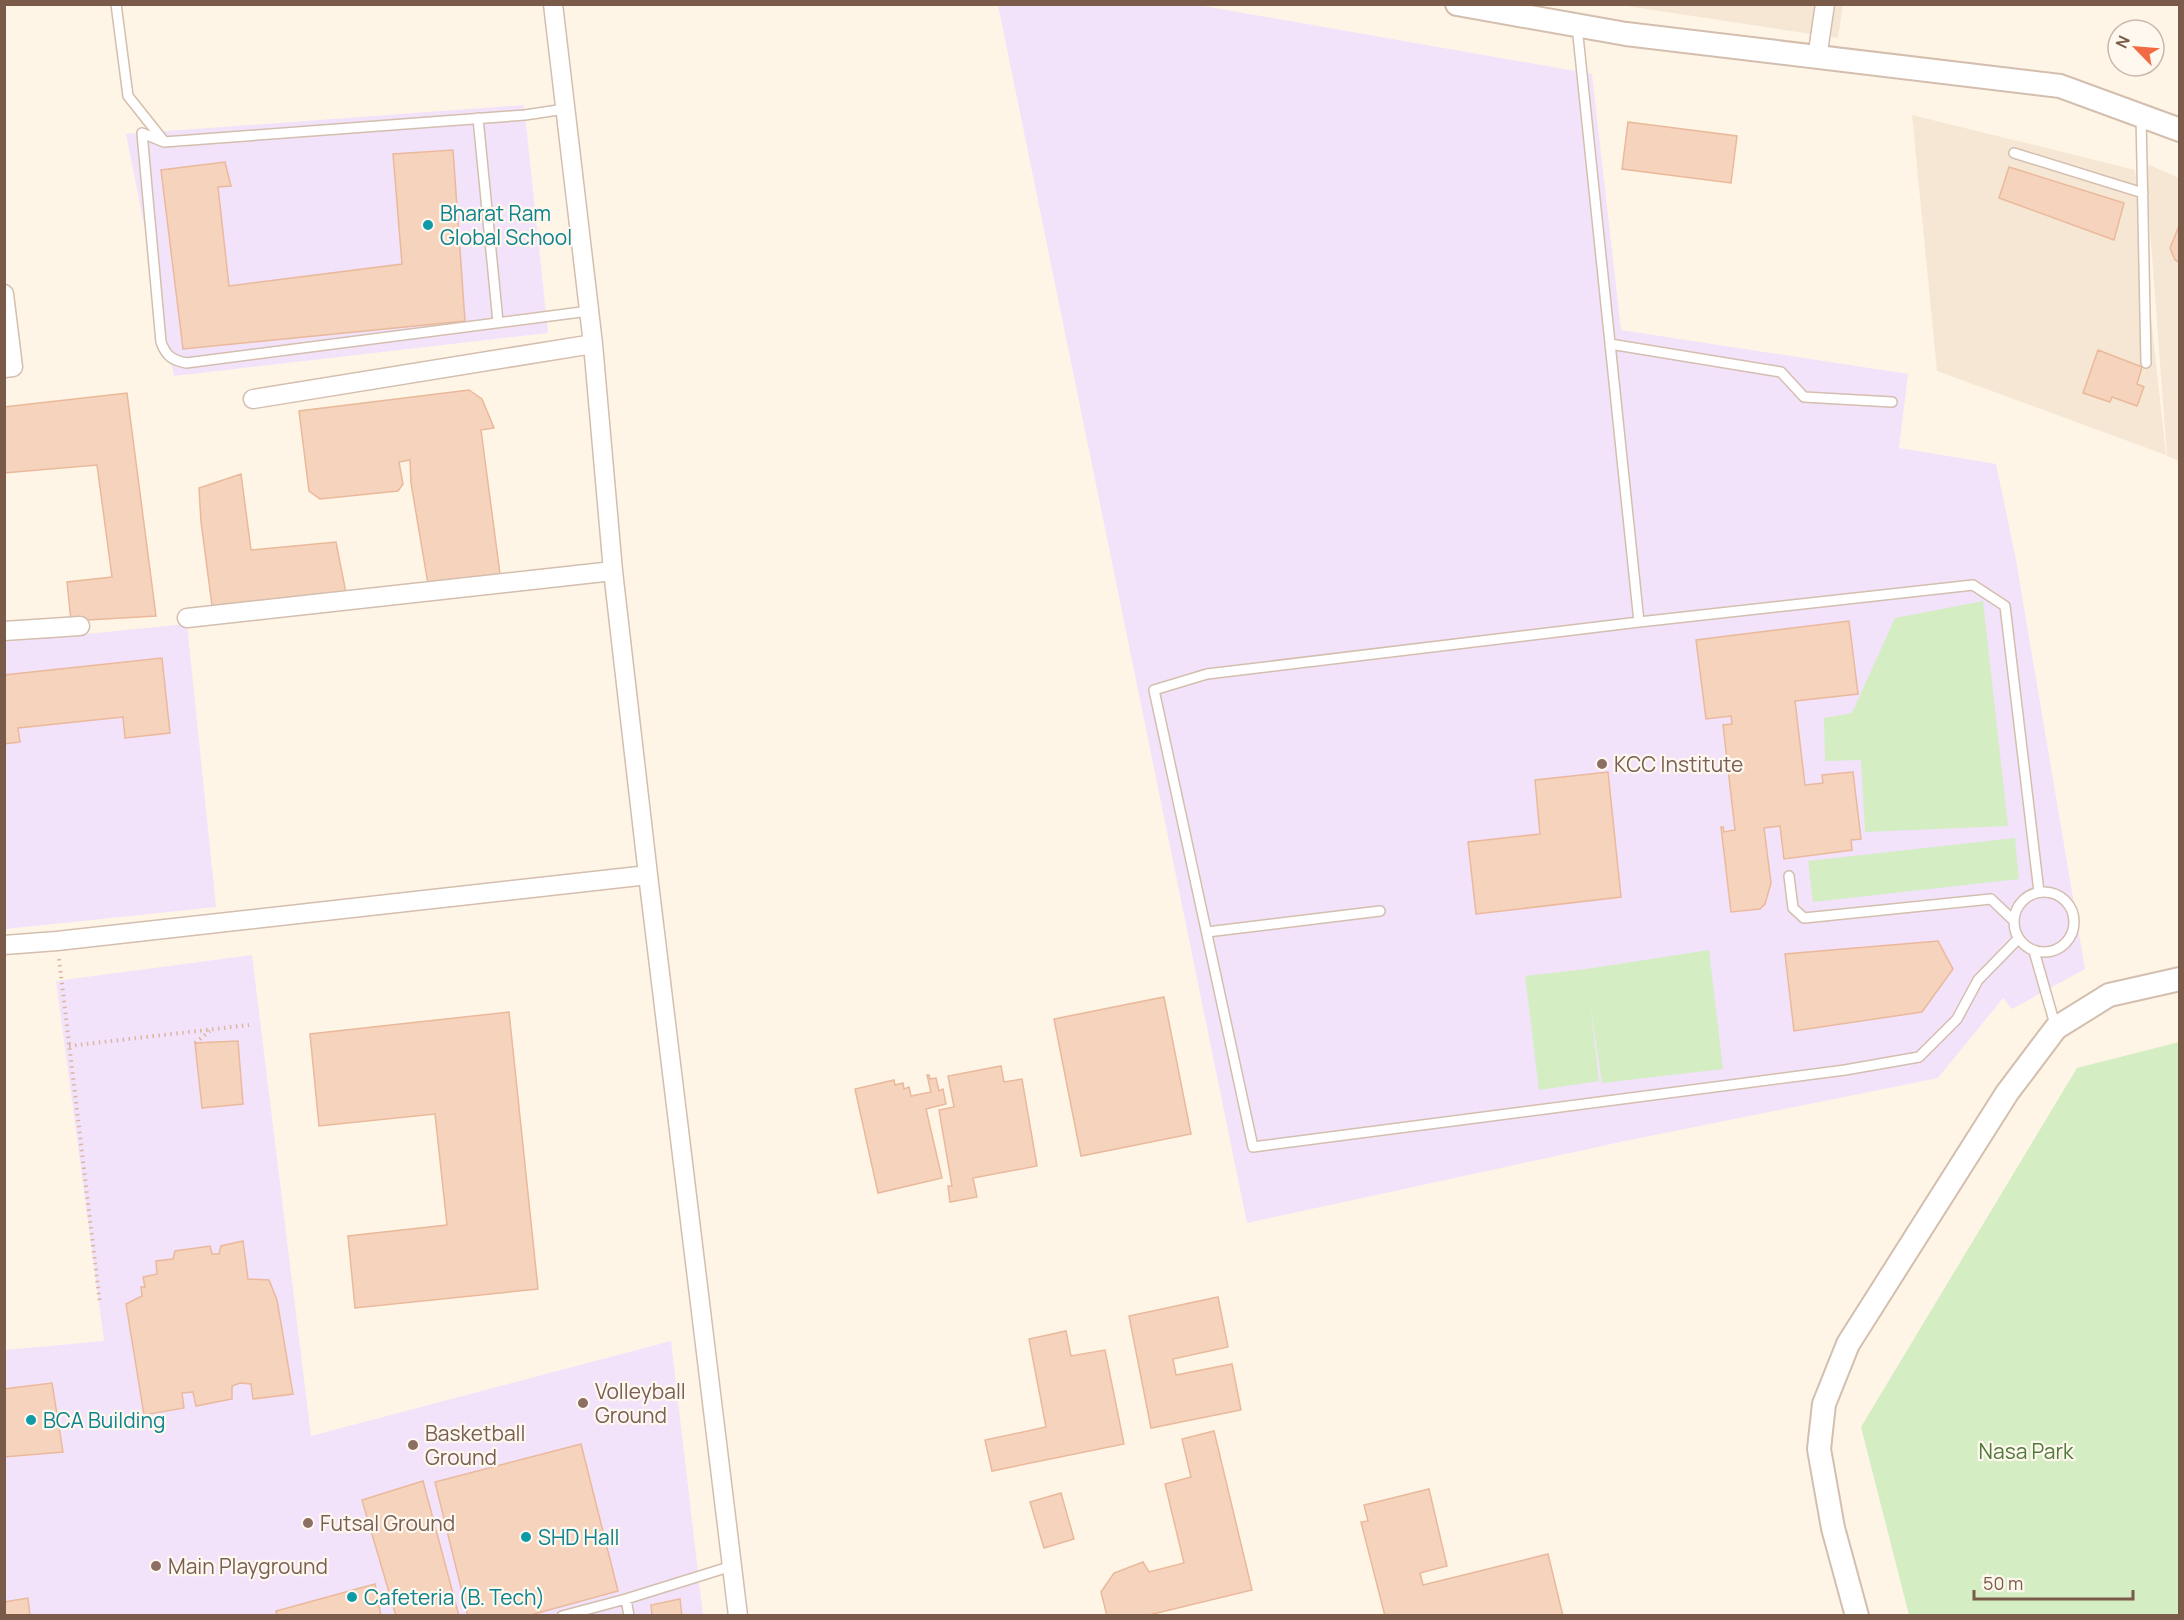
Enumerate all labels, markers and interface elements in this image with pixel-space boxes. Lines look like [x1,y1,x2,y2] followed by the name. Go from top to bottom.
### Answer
[2106,18,2166,78] north arrow
[2110,32,2135,52] text: N
[440,199,572,251] place label: Bharat Ram Global School
[421,218,435,232] marker: Bharat Ram Global School
[1614,750,1743,778] place label: KCC Institute
[1595,757,1609,771] marker: KCC Institute
[595,1377,686,1429] place label: Volleyball Ground
[576,1396,590,1410] marker: Volleyball Ground
[43,1406,165,1434] place label: BCA Building
[24,1413,38,1427] marker: BCA Building
[425,1419,525,1471] place label: Basketball Ground
[1979,1437,2074,1465] park label: Nasa Park
[406,1438,420,1452] marker: Basketball Ground
[320,1509,455,1537] place label: Futsal Ground
[301,1516,315,1530] marker: Futsal Ground
[538,1523,619,1551] place label: SHD Hall
[519,1530,533,1544] marker: SHD Hall
[168,1552,328,1580] place label: Main Playground
[149,1559,163,1573] marker: Main Playground
[1974,1563,2133,1601] scale bar
[1983,1571,2023,1595] text: 50 m
[364,1583,545,1611] place label: Cafeteria (B. Tech)
[345,1590,359,1604] marker: Cafeteria (B. Tech)

